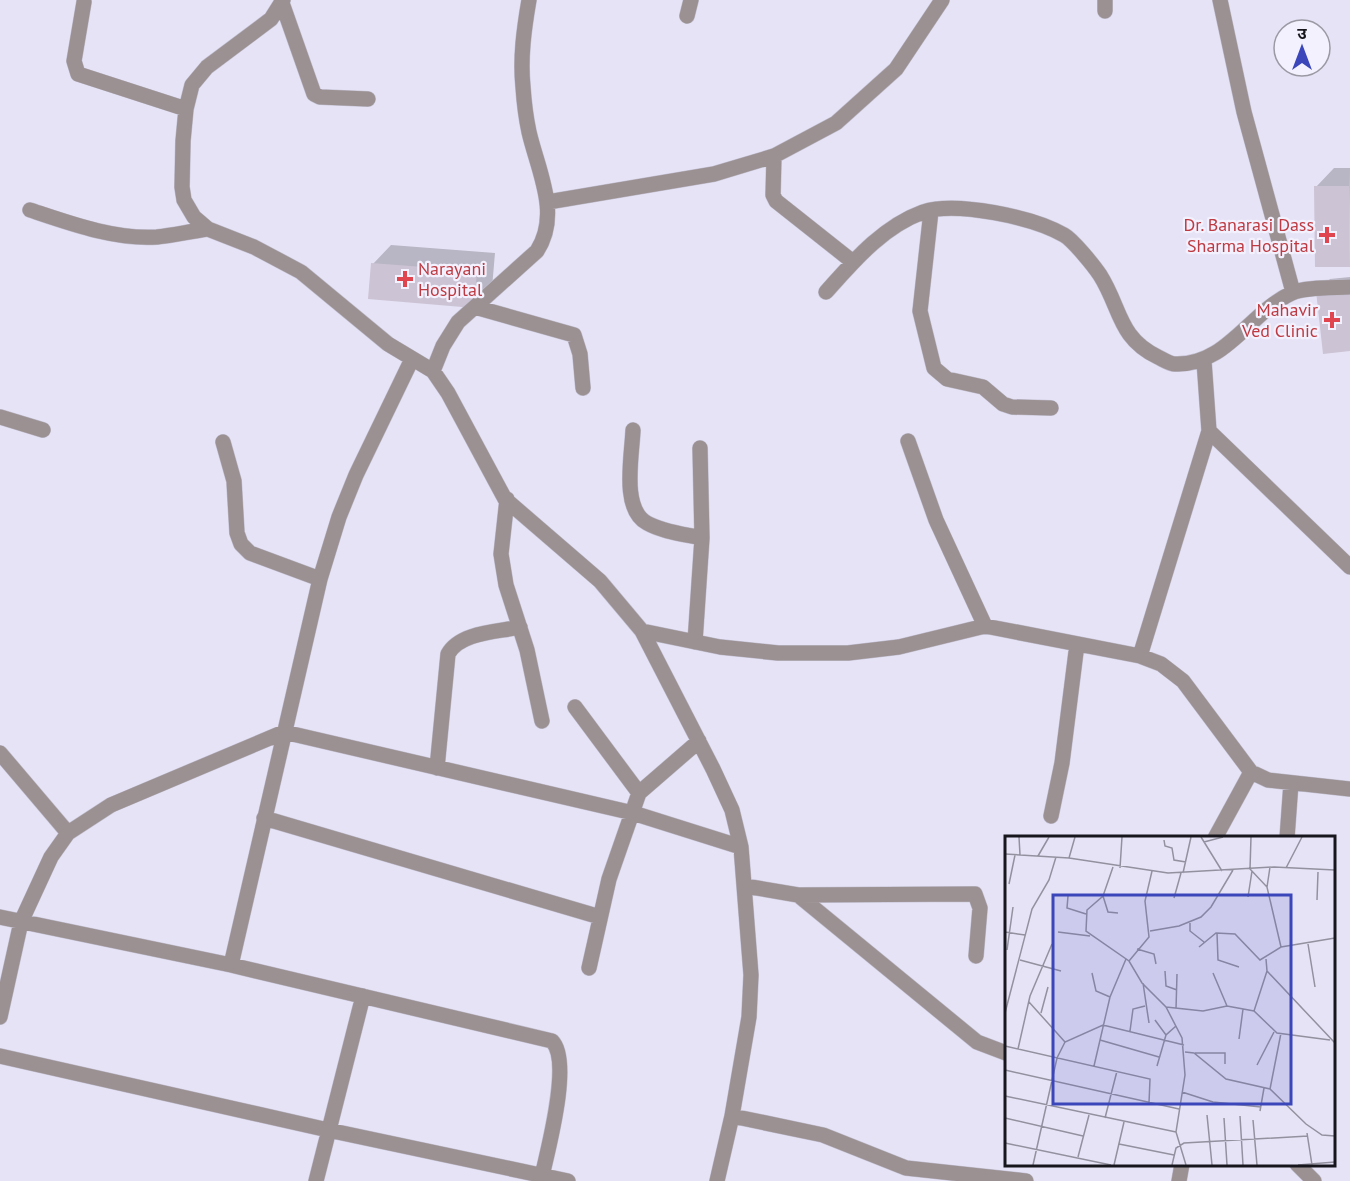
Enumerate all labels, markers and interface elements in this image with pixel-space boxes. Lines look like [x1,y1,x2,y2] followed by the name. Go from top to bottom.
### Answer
[1272,18,1332,78] north arrow
[1297,23,1307,43] text: उ
[1184,213,1315,257] place label: Dr. Banarasi Dass Sharma Hospital
[1318,226,1336,244] marker: Dr. Banarasi Dass Sharma Hospital
[418,257,486,301] place label: Narayani Hospital
[396,270,414,288] marker: Narayani Hospital
[1241,298,1318,342] place label: Mahavir Ved Clinic
[1323,311,1341,329] marker: Mahavir Ved Clinic
[1005,836,1335,1166] inset map

